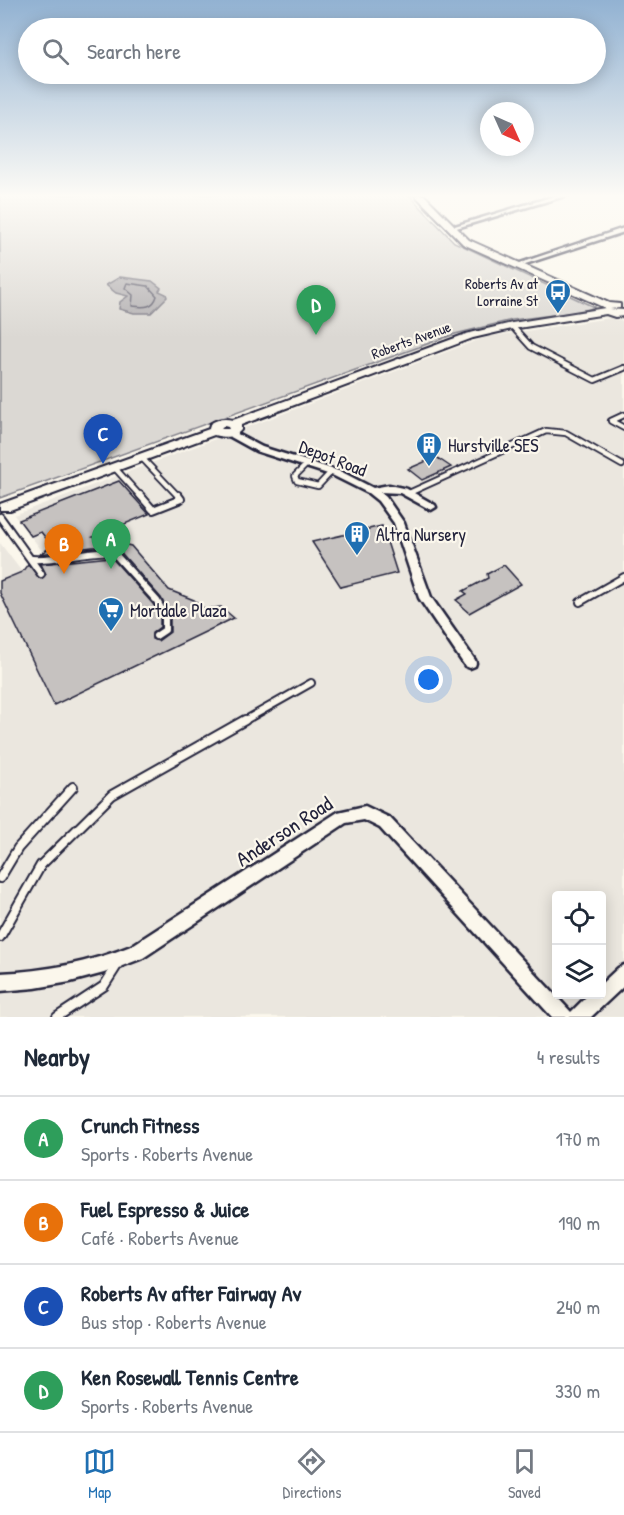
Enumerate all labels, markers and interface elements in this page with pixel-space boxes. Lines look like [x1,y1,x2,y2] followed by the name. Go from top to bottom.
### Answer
[18,18,606,84] search box
[39,35,72,68] icon: search
[87,36,181,66] text: Search here
[480,102,534,156] north arrow
[465,273,539,311] place label: Roberts Av at Lorraine St
[543,277,573,315] bus stop icon: Roberts Av at Lorraine St
[296,286,336,335] pin: D
[368,316,454,364] street label: Roberts Avenue
[84,414,122,464] pin: C
[414,430,444,468] building icon: Hurstville SES
[448,433,538,458] place label: Hurstville SES
[296,434,370,482] street label: Depot Road
[342,519,372,557] building icon: Altra Nursery
[92,520,130,569] pin: A
[376,522,467,547] place label: Altra Nursery
[44,524,84,574] pin: B
[96,595,126,633] supermarket icon: Mortdale Plaza
[130,598,227,623] place label: Mortdale Plaza
[414,665,443,694] your location
[230,789,338,873] street label: Anderson Road
[552,891,606,999] map controls
[552,891,606,945] button: locate
[552,945,606,999] button: layers
[24,1039,90,1074] text: Nearby
[537,1043,600,1070] text: 4 results
[81,1110,200,1140] text: Crunch Fitness
[39,1125,48,1152] text: A
[556,1125,600,1152] text: 170 m
[81,1140,253,1167] text: Sports · Roberts Avenue
[81,1194,249,1224] text: Fuel Espresso & Juice
[38,1209,49,1236] text: B
[558,1209,600,1236] text: 190 m
[81,1224,239,1251] text: Café · Roberts Avenue
[81,1278,301,1308] text: Roberts Av after Fairway Av
[38,1293,49,1320] text: C
[556,1293,600,1320] text: 240 m
[81,1308,267,1335] text: Bus stop · Roberts Avenue
[81,1362,299,1392] text: Ken Rosewall Tennis Centre
[39,1377,48,1404] text: D
[555,1377,600,1404] text: 330 m
[81,1392,253,1419] text: Sports · Roberts Avenue
[83,1445,116,1503] tab: Map
[283,1445,341,1503] tab: Directions
[508,1445,541,1503] tab: Saved

